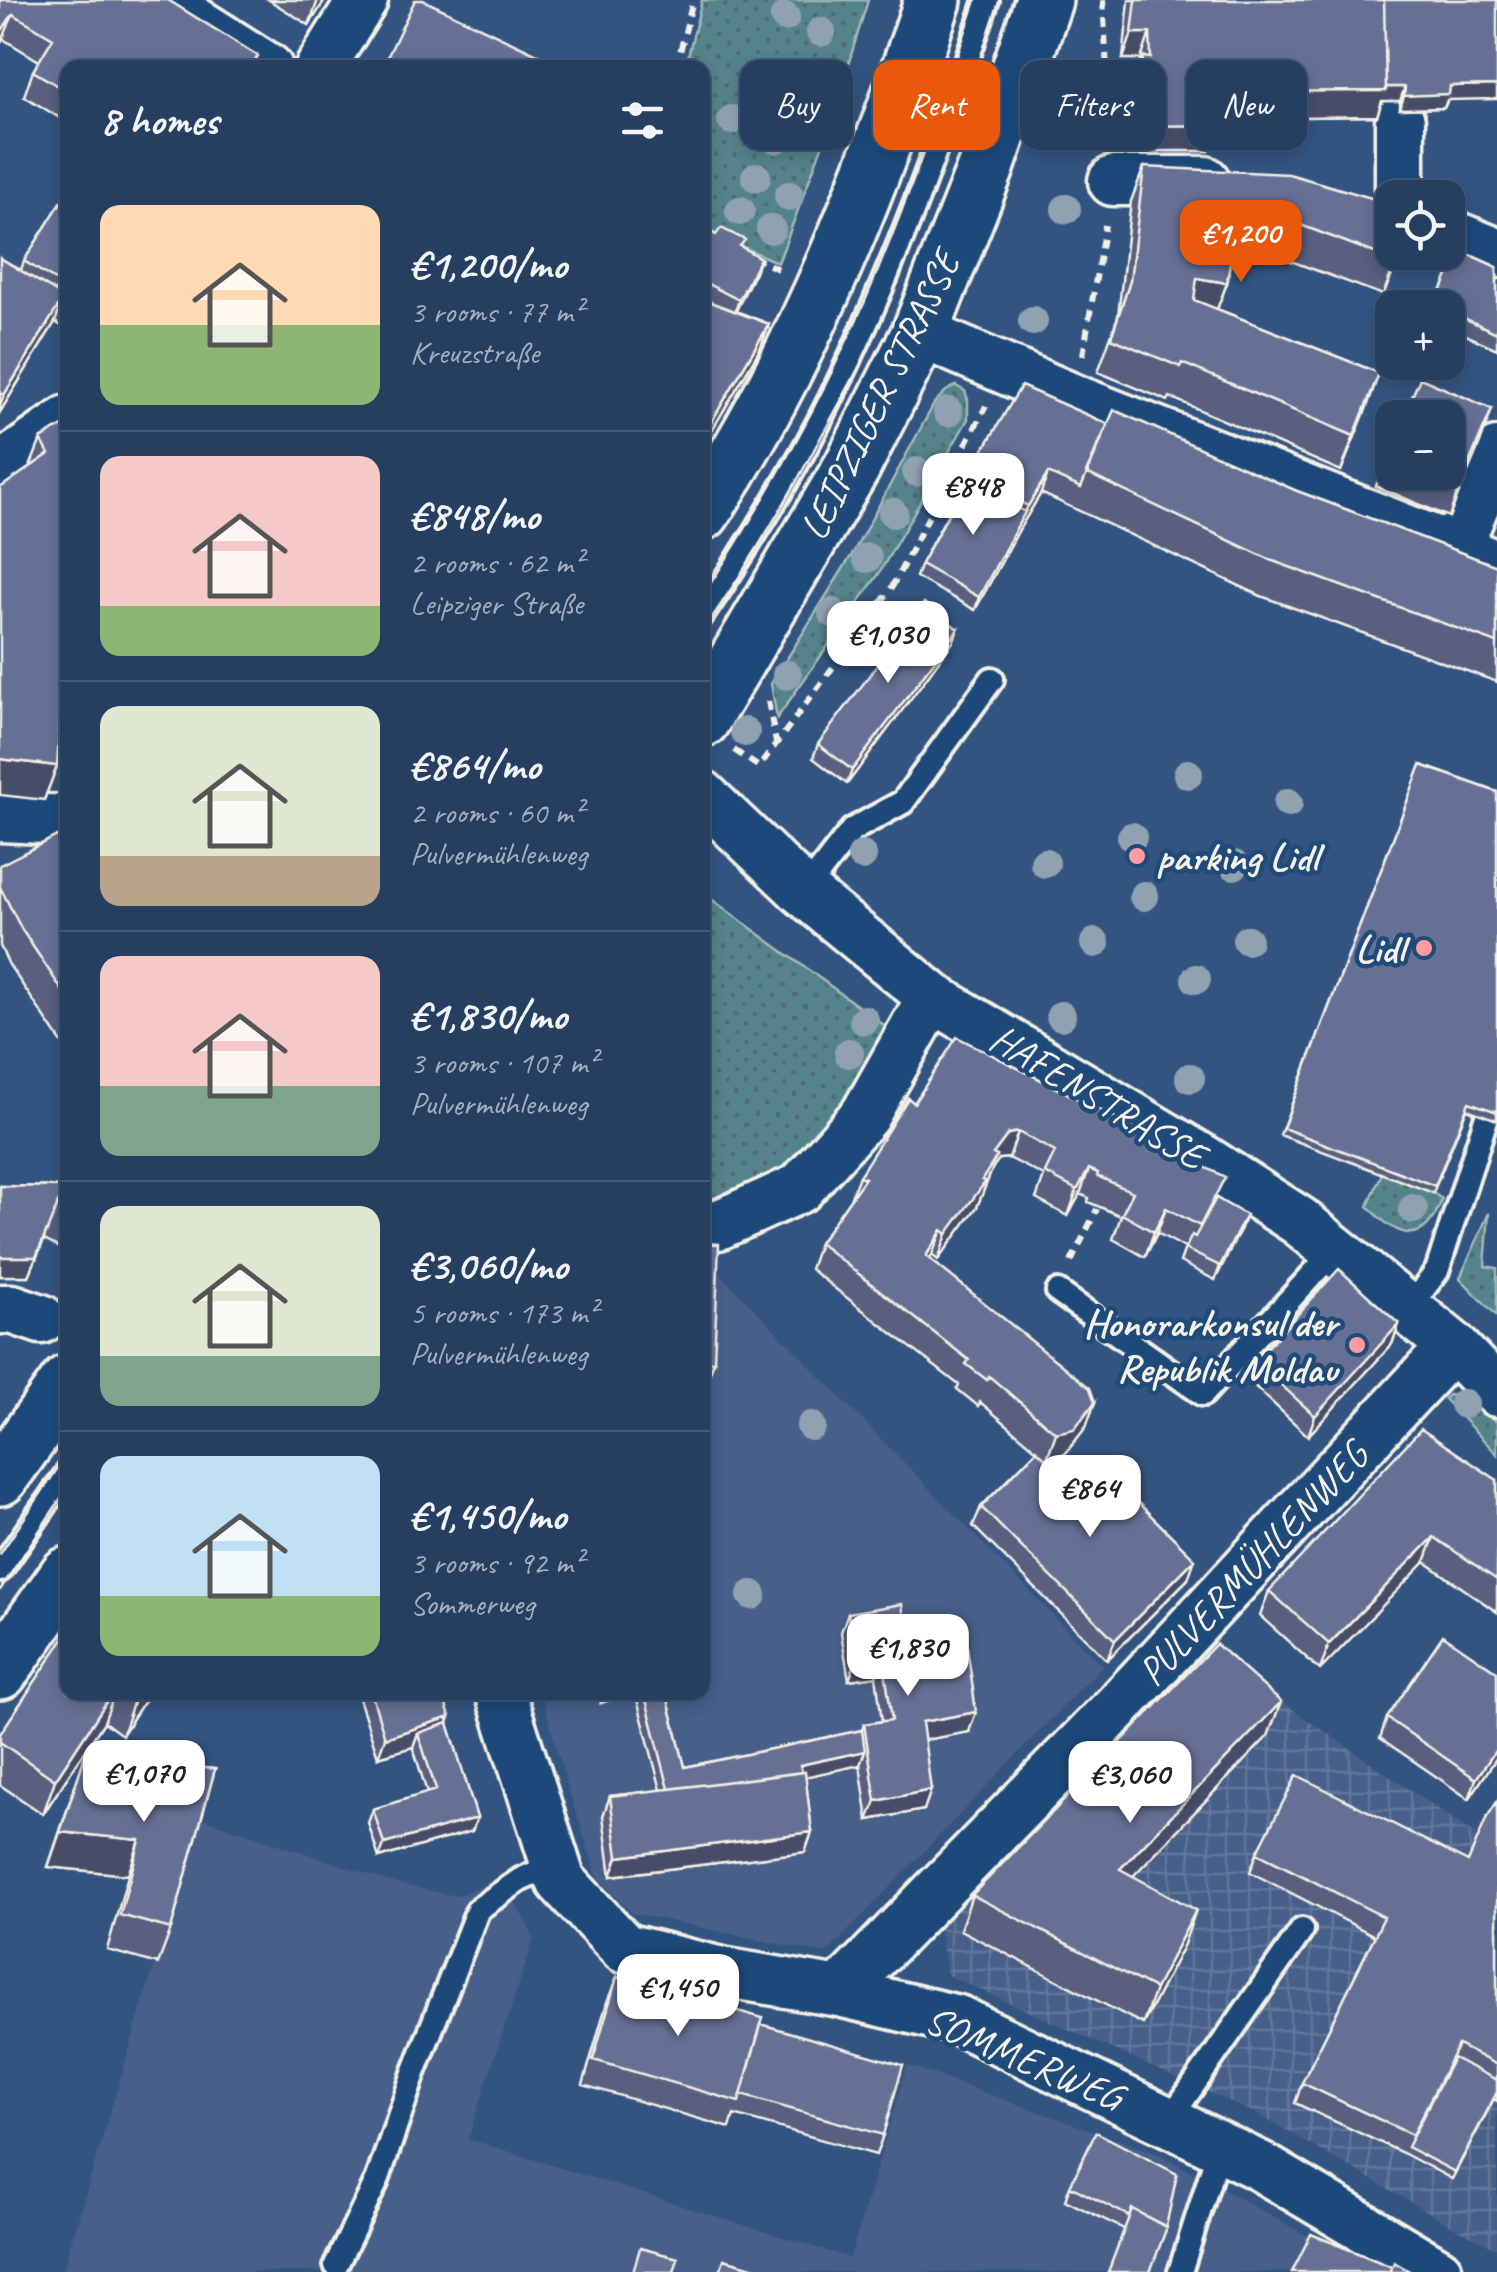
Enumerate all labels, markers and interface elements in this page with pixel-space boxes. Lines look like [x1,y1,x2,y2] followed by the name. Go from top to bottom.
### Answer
[740,60,853,150] chip: Buy
[873,60,1000,150] chip: Rent
[1020,60,1166,150] chip: Filters
[1186,60,1307,150] chip: New
[615,93,670,148] icon: filters
[100,94,219,147] text: 8 homes
[1375,180,1465,490] map controls
[1375,180,1465,270] button: locate
[1160,200,1322,285] pin: €1,200
[1202,212,1280,253] text: €1,200
[410,238,567,291] text: €1,200/mo
[788,238,974,548] street label: LEIPZIGER STRASSE
[180,245,300,365] icon: home
[1375,290,1465,380] button: +
[410,291,583,332] text: 3 rooms · 77 m²
[410,332,539,373] text: Kreuzstraße
[1375,400,1465,490] button: −
[914,453,1032,538] pin: €848
[944,465,1002,506] text: €848
[410,489,539,542] text: €848/mo
[180,496,300,616] icon: home
[410,542,583,583] text: 2 rooms · 62 m²
[410,583,583,624] text: Leipziger Straße
[807,601,969,686] pin: €1,030
[849,613,927,654] text: €1,030
[410,739,540,792] text: €864/mo
[180,746,300,866] icon: home
[410,792,583,833] text: 2 rooms · 60 m²
[1157,832,1326,882] place label: parking Lidl
[410,833,587,874] text: Pulvermühlenweg
[1126,845,1148,867] marker: parking Lidl
[1356,924,1411,974] place label: Lidl
[1413,937,1435,959] marker: Lidl
[410,989,567,1042] text: €1,830/mo
[180,996,300,1116] icon: home
[981,1013,1218,1183] street label: HAFENSTRASSE
[410,1042,597,1083] text: 3 rooms · 107 m²
[410,1083,587,1124] text: Pulvermühlenweg
[410,1239,568,1292] text: €3,060/mo
[180,1246,300,1366] icon: home
[410,1292,597,1333] text: 5 rooms · 173 m²
[1084,1298,1342,1394] place label: Honorarkonsul der Republik Moldau
[410,1333,587,1374] text: Pulvermühlenweg
[1346,1334,1368,1356] marker: Honorarkonsul der Republik Moldau
[1127,1428,1381,1696] street label: PULVERMÜHLENWEG
[1031,1455,1149,1540] pin: €864
[1061,1467,1119,1508] text: €864
[410,1489,566,1542] text: €1,450/mo
[180,1496,300,1616] icon: home
[410,1542,583,1583] text: 3 rooms · 92 m²
[410,1583,534,1624] text: Sommerweg
[827,1614,989,1699] pin: €1,830
[869,1626,947,1667] text: €1,830
[63,1740,225,1825] pin: €1,070
[1049,1741,1211,1826] pin: €3,060
[105,1752,183,1793] text: €1,070
[1090,1753,1170,1794] text: €3,060
[597,1954,759,2039] pin: €1,450
[639,1966,717,2007] text: €1,450
[918,1994,1134,2124] street label: SOMMERWEG

